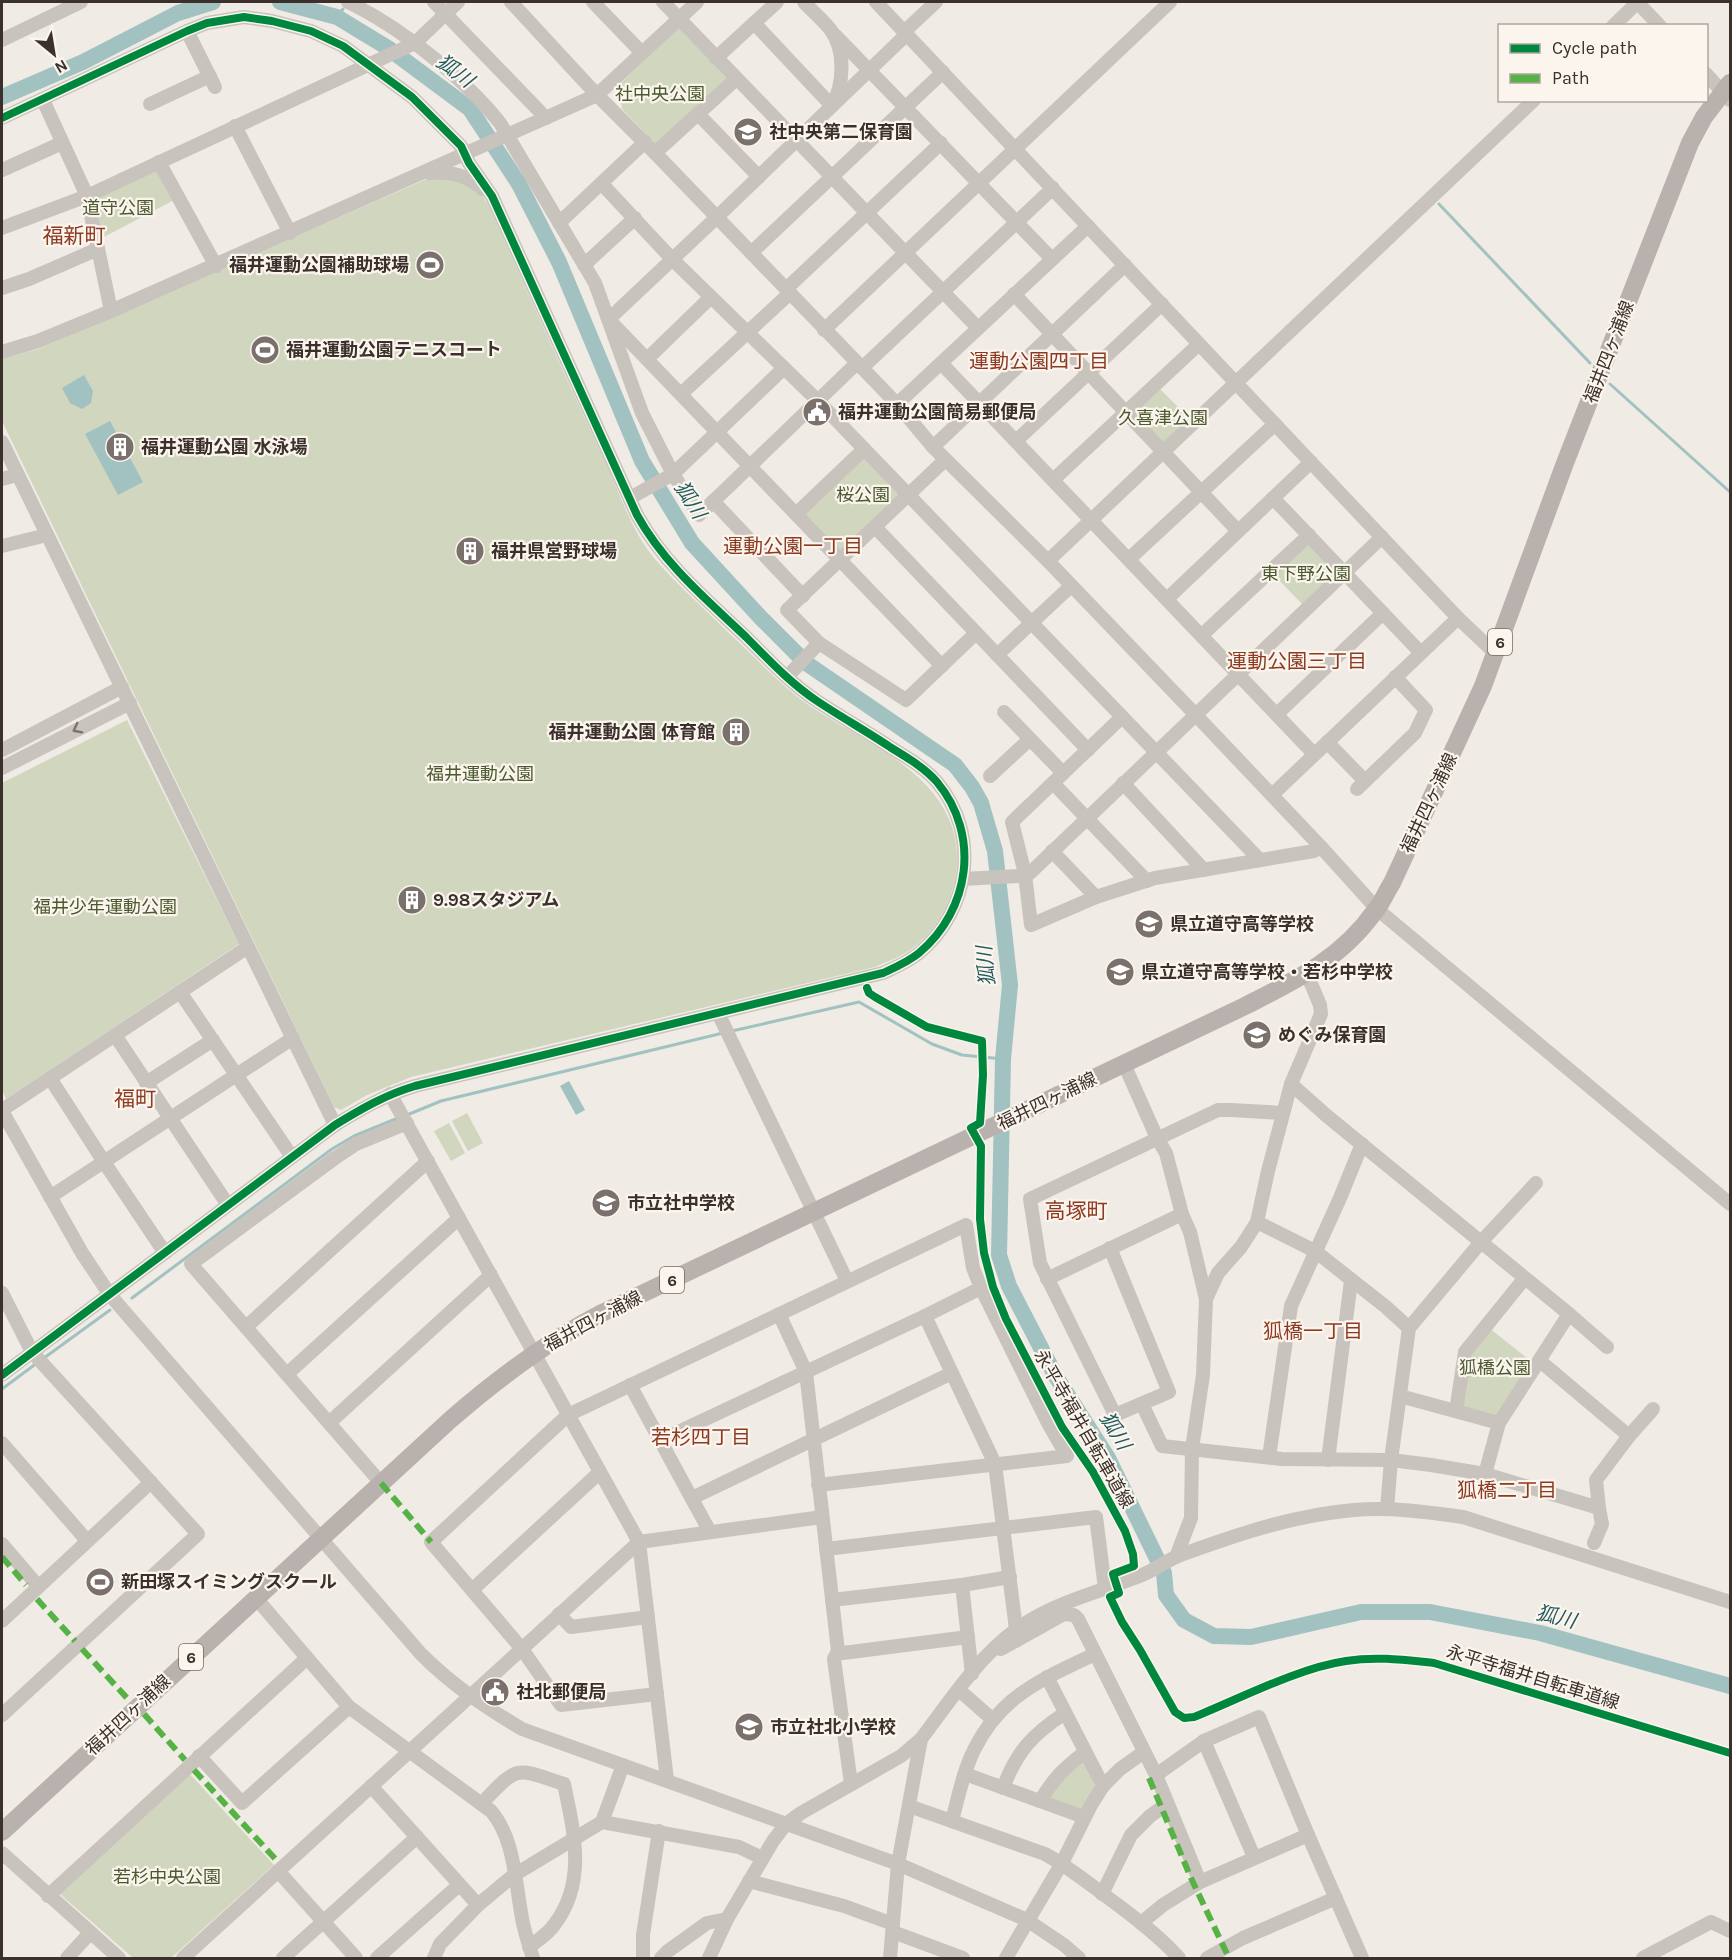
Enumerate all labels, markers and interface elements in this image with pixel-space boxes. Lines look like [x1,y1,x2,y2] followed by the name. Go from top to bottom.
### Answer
[24,24,84,84] north arrow
[1498,24,1708,102] legend
[1552,37,1637,59] text: Cycle path
[432,50,479,93] water label: 狐川
[52,55,71,78] text: N
[1552,67,1590,89] text: Path
[615,83,705,105] park label: 社中央公園
[732,116,764,148] school or university icon: 社中央第二保育園
[769,121,913,143] place label: 社中央第二保育園
[82,197,154,219] park label: 道守公園
[43,224,106,248] district label: 福新町
[414,249,446,281] sports icon: 福井運動公園補助球場
[229,254,409,276] place label: 福井運動公園補助球場
[1579,298,1639,406] street label: 福井四ヶ浦線
[249,334,281,366] sports icon: 福井運動公園テニスコート
[286,339,502,361] place label: 福井運動公園テニスコート
[969,350,1109,373] district label: 運動公園四丁目
[801,396,833,428] public building icon: 福井運動公園簡易郵便局
[838,401,1036,423] place label: 福井運動公園簡易郵便局
[1118,407,1208,429] park label: 久喜津公園
[104,431,136,463] building icon: 福井運動公園 水泳場
[141,436,308,458] place label: 福井運動公園 水泳場
[670,477,711,525] water label: 狐川
[836,484,890,506] park label: 桜公園
[454,535,486,567] building icon: 福井県営野球場
[723,535,863,558] district label: 運動公園一丁目
[491,540,617,562] place label: 福井県営野球場
[1261,563,1351,585] park label: 東下野公園
[1488,629,1512,655] road number: 6
[1227,650,1367,673] district label: 運動公園三丁目
[720,716,752,748] building icon: 福井運動公園 体育館
[548,721,715,743] place label: 福井運動公園 体育館
[73,722,84,733] one-way arrow
[1396,749,1462,857] street label: 福井四ヶ浦線
[426,763,534,785] park label: 福井運動公園
[396,884,428,916] building icon: 9.98スタジアム
[433,889,559,911] place label: 9.98スタジアム
[33,896,177,918] park label: 福井少年運動公園
[1133,908,1165,940] school or university icon: 県立道守高等学校
[1170,913,1314,935] place label: 県立道守高等学校
[973,943,999,987] water label: 狐川
[1104,956,1136,988] school or university icon: 県立道守高等学校・若杉中学校
[1141,961,1393,983] place label: 県立道守高等学校・若杉中学校
[1241,1019,1273,1051] school or university icon: めぐみ保育園
[1278,1024,1387,1046] place label: めぐみ保育園
[994,1067,1100,1135] street label: 福井四ヶ浦線
[114,1087,156,1111] district label: 福町
[590,1187,622,1219] school or university icon: 市立社中学校
[627,1192,735,1214] place label: 市立社中学校
[1045,1199,1108,1223] district label: 高塚町
[660,1267,684,1293] road number: 6
[540,1286,646,1356] street label: 福井四ヶ浦線
[1263,1320,1363,1343] district label: 狐橋一丁目
[1029,1346,1139,1512] street label: 永平寺福井自転車道線
[1459,1357,1531,1379] park label: 狐橋公園
[1095,1408,1136,1456] water label: 狐川
[651,1426,751,1449] district label: 若杉四丁目
[1457,1479,1557,1502] district label: 狐橋二丁目
[84,1566,116,1598] sports icon: 新田塚スイミングスクール
[121,1571,337,1593] place label: 新田塚スイミングスクール
[1534,1601,1580,1633] water label: 狐川
[1444,1640,1622,1714] street label: 永平寺福井自転車道線
[179,1644,203,1670] road number: 6
[81,1670,175,1760] street label: 福井四ヶ浦線
[479,1676,511,1708] public building icon: 社北郵便局
[516,1681,606,1703] place label: 社北郵便局
[733,1711,765,1743] school or university icon: 市立社北小学校
[770,1716,896,1738] place label: 市立社北小学校
[113,1866,221,1888] park label: 若杉中央公園

